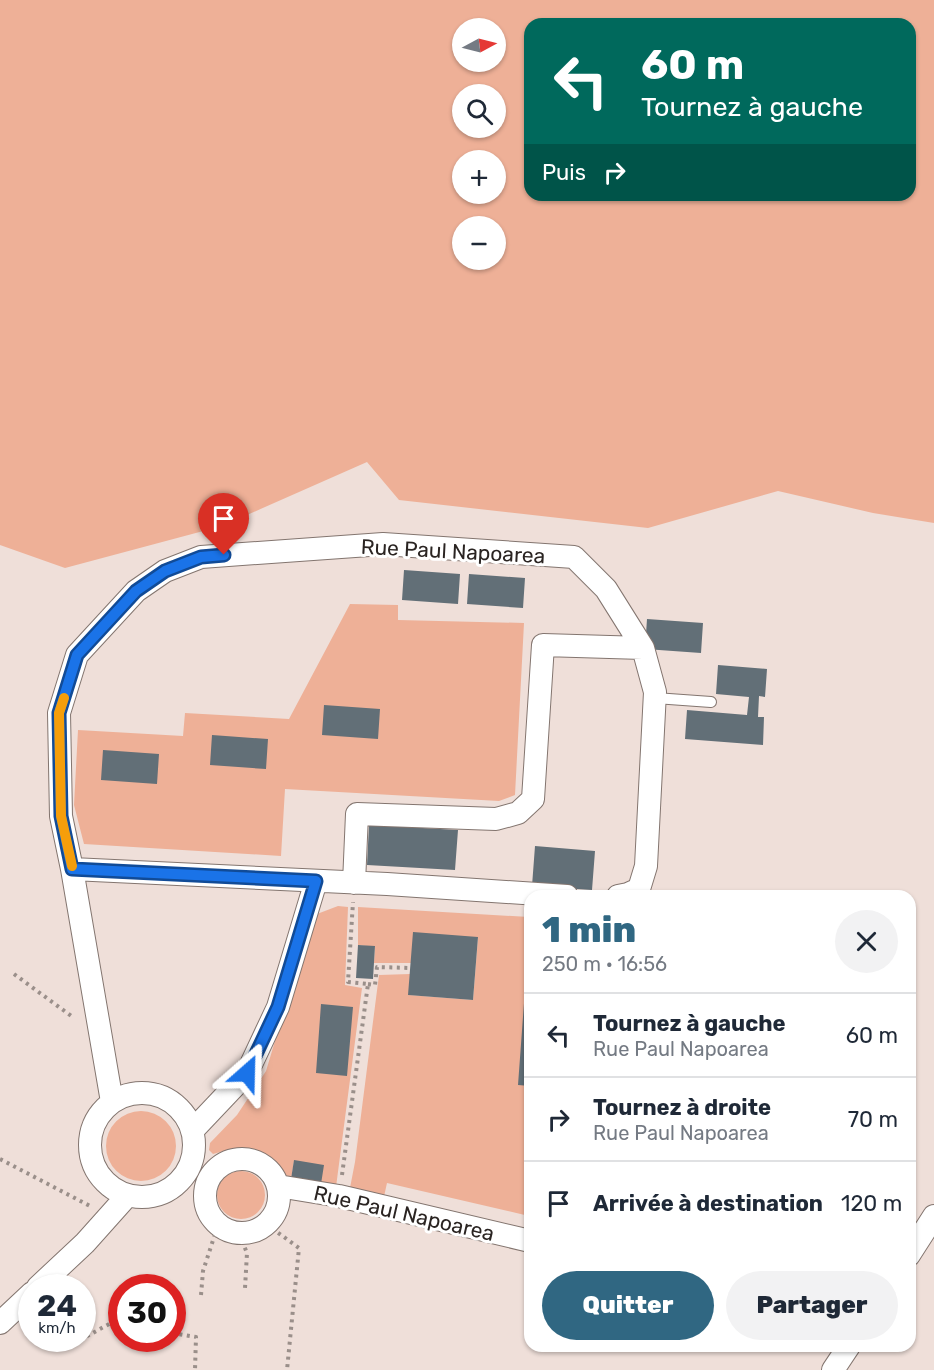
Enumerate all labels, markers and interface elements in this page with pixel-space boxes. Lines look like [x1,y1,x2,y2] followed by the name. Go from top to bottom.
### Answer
[452,18,506,72] north arrow
[452,18,506,270] map controls
[641,40,744,90] text: 60 m
[542,42,620,120] icon: left
[452,84,506,138] button: search
[641,91,863,123] text: Tournez à gauche
[452,150,506,204] button: +
[598,156,631,189] icon: right
[542,159,586,186] text: Puis
[452,216,506,270] button: −
[198,493,249,555] pin
[207,502,240,535] icon: arrive
[360,534,546,568] street label: Rue Paul Napoarea
[542,908,636,951] text: 1 min
[835,910,898,973] button: close
[542,952,667,976] text: 250 m · 16:56
[593,1010,786,1037] text: Tournez à gauche
[542,1019,575,1052] icon: left
[846,1022,898,1049] text: 60 m
[593,1037,769,1061] text: Rue Paul Napoarea
[215,1041,279,1105] position arrow
[593,1094,771,1121] text: Tournez à droite
[542,1103,575,1136] icon: right
[848,1106,898,1133] text: 70 m
[593,1121,769,1145] text: Rue Paul Napoarea
[311,1180,497,1246] street label: Rue Paul Napoarea
[542,1187,575,1220] icon: arrive
[593,1190,823,1217] text: Arrivée à destination
[841,1190,902,1217] text: 120 m
[542,1271,714,1340] button: Quitter
[726,1271,898,1340] button: Partager
[108,1274,186,1352] speed limit sign: 30
[37,1288,77,1324] text: 24
[38,1319,76,1337] text: km/h

